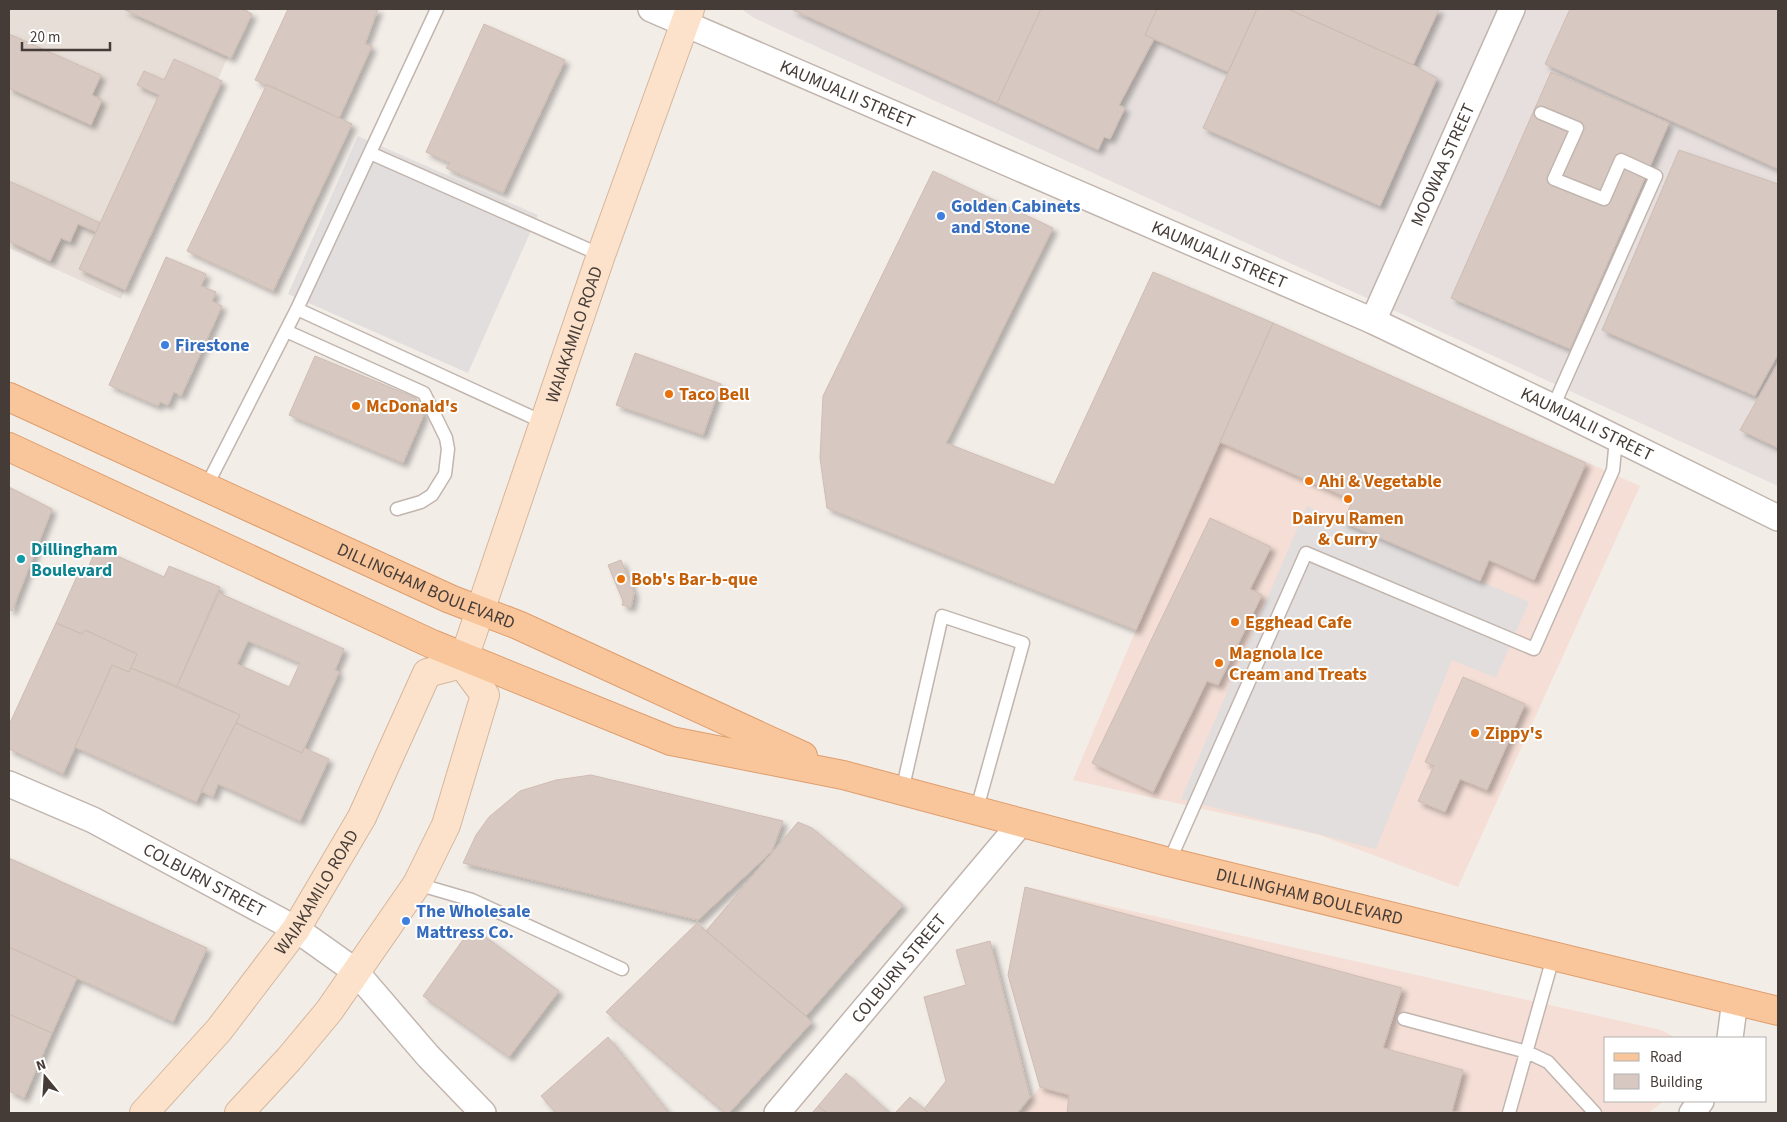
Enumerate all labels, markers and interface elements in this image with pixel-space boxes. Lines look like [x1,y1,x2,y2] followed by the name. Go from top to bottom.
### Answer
[22,20,110,52] scale bar
[30,27,60,48] text: 20 m
[776,54,919,135] street label: KAUMUALII STREET
[1405,99,1481,230] street label: MOOWAA STREET
[951,194,1081,240] place label: Golden Cabinets and Stone
[935,210,947,222] marker: Golden Cabinets and Stone
[1147,215,1291,295] street label: KAUMUALII STREET
[540,263,609,406] street label: WAIAKAMILO ROAD
[175,333,250,358] place label: Firestone
[159,339,171,351] marker: Firestone
[1516,381,1658,468] street label: KAUMUALII STREET
[679,382,749,407] place label: Taco Bell
[663,388,675,400] marker: Taco Bell
[366,394,458,419] place label: McDonald's
[350,400,362,412] marker: McDonald's
[1318,469,1442,494] place label: Ahi & Vegetable
[1303,475,1315,487] marker: Ahi & Vegetable
[1342,493,1354,505] marker: Dairyu Ramen & Curry
[1292,506,1404,552] place label: Dairyu Ramen & Curry
[31,537,118,583] place label: Dillingham Boulevard
[333,537,518,636] street label: DILLINGHAM BOULEVARD
[15,553,27,565] marker: Dillingham Boulevard
[631,567,758,592] place label: Bob's Bar-b-que
[615,573,627,585] marker: Bob's Bar-b-que
[1245,610,1352,635] place label: Egghead Cafe
[1229,616,1241,628] marker: Egghead Cafe
[1229,641,1367,687] place label: Magnola Ice Cream and Treats
[1213,657,1225,669] marker: Magnola Ice Cream and Treats
[1485,721,1543,746] place label: Zippy's
[1469,727,1481,739] marker: Zippy's
[269,825,365,960] street label: WAIAKAMILO ROAD
[138,837,270,924] street label: COLBURN STREET
[1213,862,1405,932] street label: DILLINGHAM BOULEVARD
[416,899,531,945] place label: The Wholesale Mattress Co.
[846,908,953,1029] street label: COLBURN STREET
[400,915,412,927] marker: The Wholesale Mattress Co.
[1604,1037,1767,1102] legend
[1650,1047,1682,1068] text: Road
[20,1052,70,1102] north arrow
[34,1055,49,1077] text: N
[1650,1072,1703,1093] text: Building

